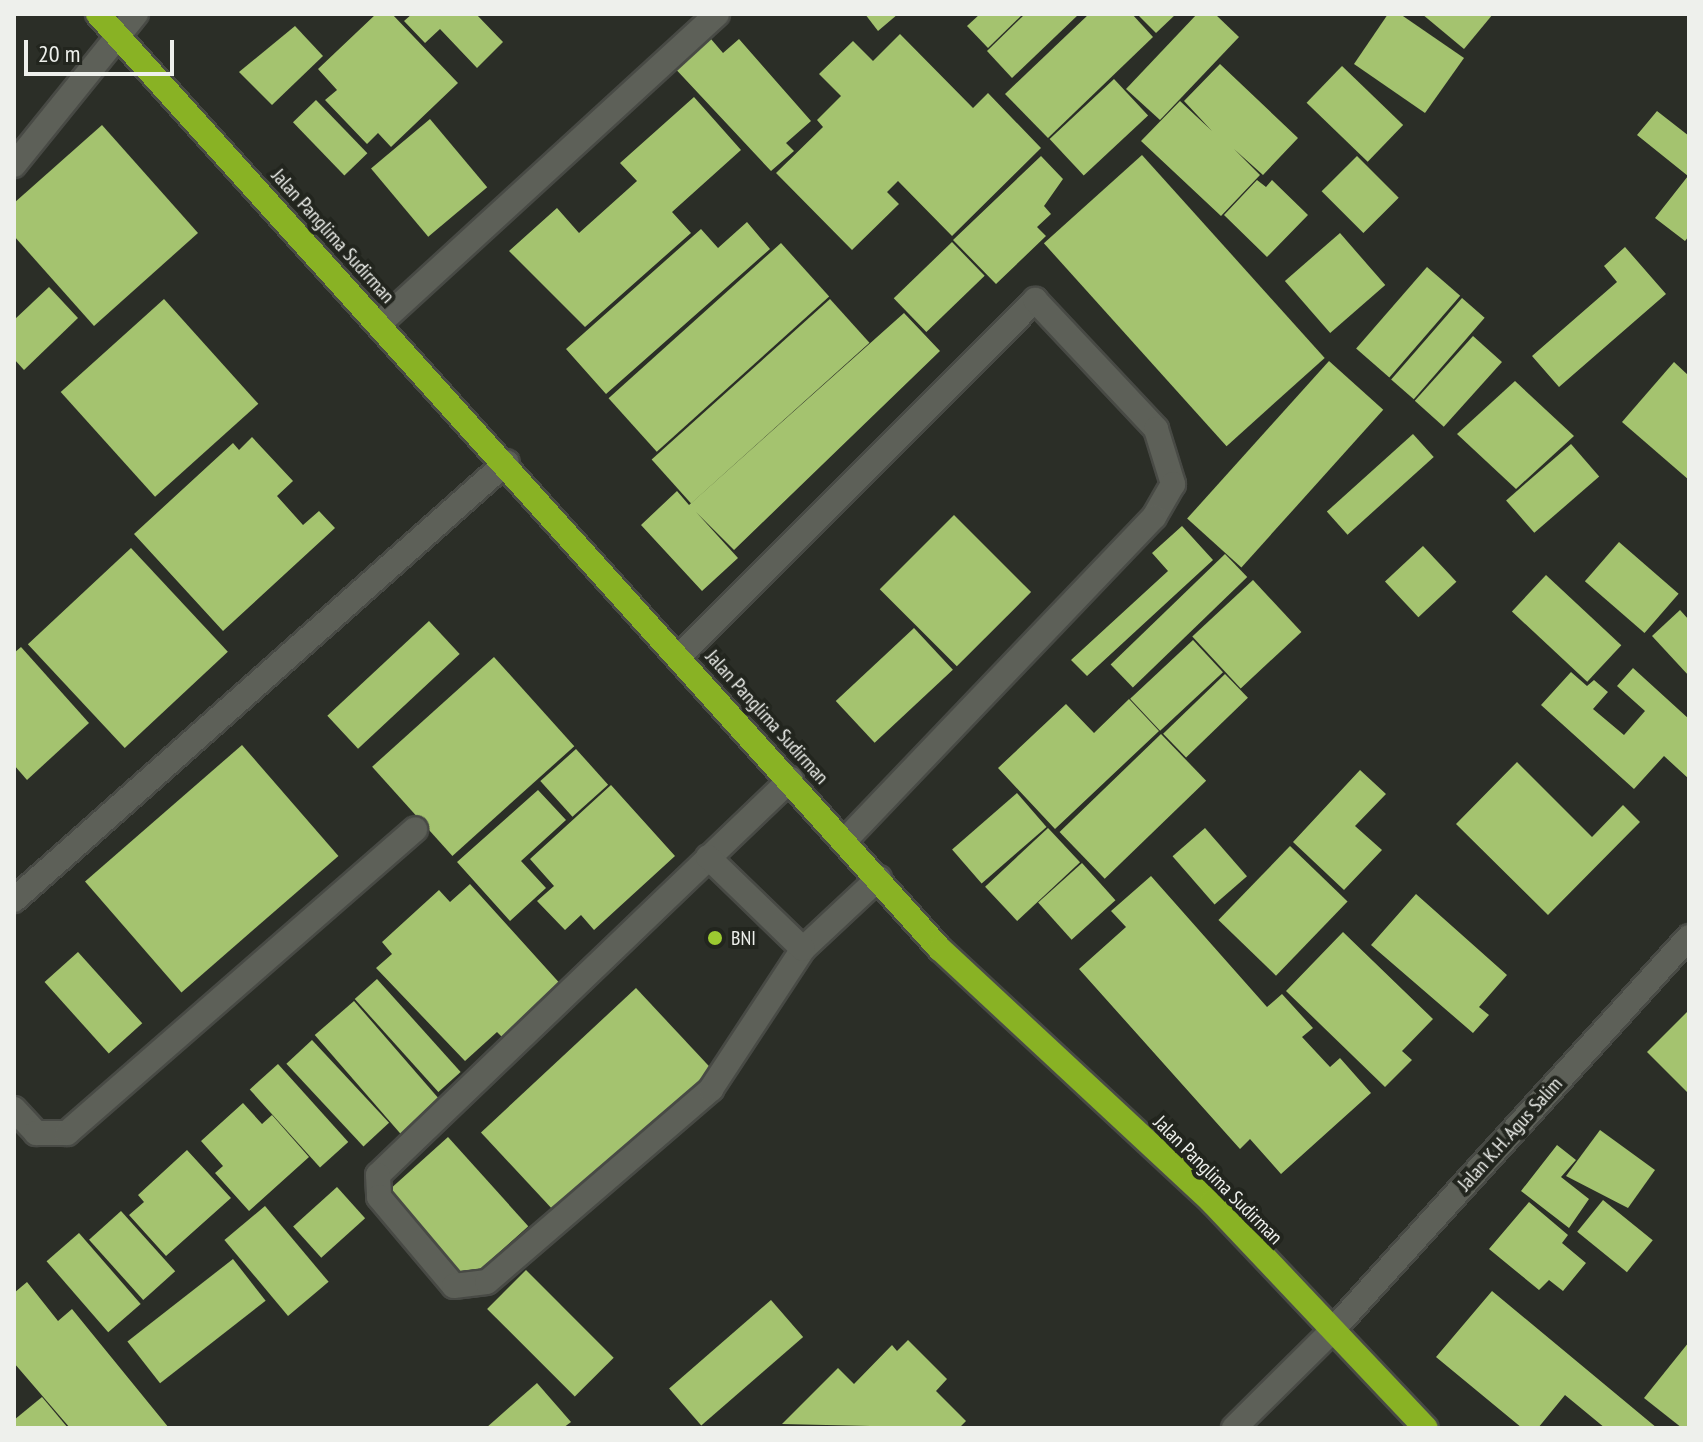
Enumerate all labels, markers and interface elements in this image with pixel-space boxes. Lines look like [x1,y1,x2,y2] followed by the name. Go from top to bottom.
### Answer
[28,24,178,74] scale bar
[38,38,80,69] text: 20 m
[266,164,400,308] street label: Jalan Panglima Sudirman
[700,645,834,789] street label: Jalan Panglima Sudirman
[731,926,756,950] place label: BNI
[706,929,724,947] marker: BNI
[1452,1072,1568,1196] street label: Jalan K.H. Agus Salim
[1149,1111,1287,1249] street label: Jalan Panglima Sudirman

